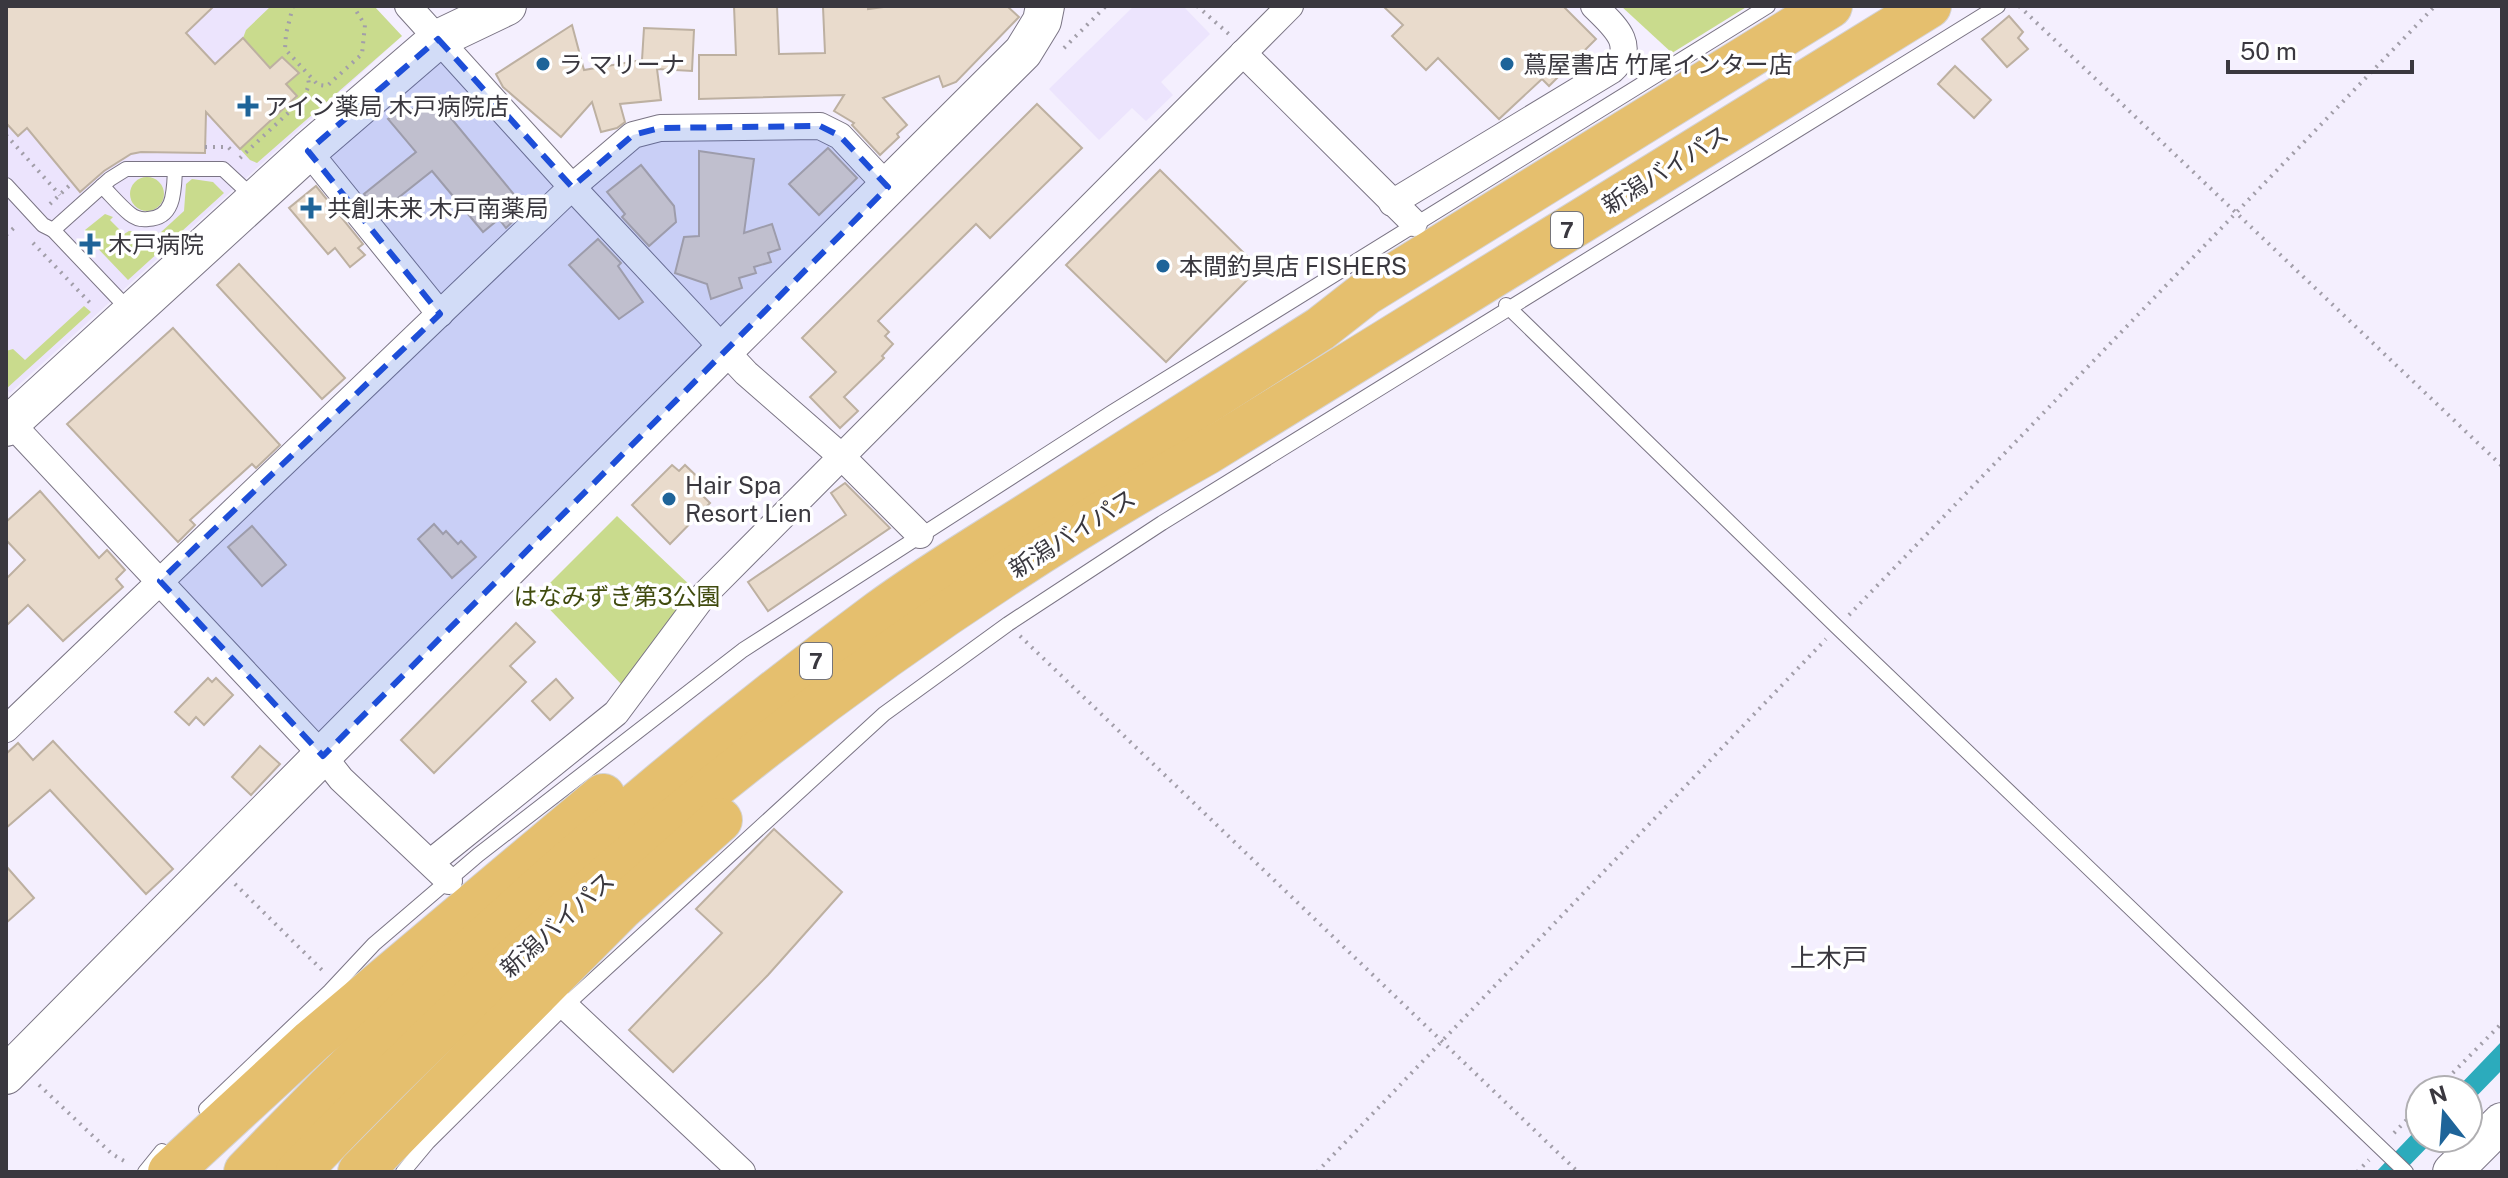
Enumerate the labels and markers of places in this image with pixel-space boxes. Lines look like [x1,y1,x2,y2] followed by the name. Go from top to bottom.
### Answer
[559,50,685,78] place label: ラ マリーナ
[1523,50,1793,78] place label: 蔦屋書店 竹尾インター店
[534,55,552,73] marker: ラ マリーナ
[1498,55,1516,73] marker: 蔦屋書店 竹尾インター店
[264,92,509,120] place label: アイン薬局 木戸病院店
[239,97,257,115] marker: アイン薬局 木戸病院店
[327,194,549,222] place label: 共創未来 木戸南薬局
[302,199,320,217] marker: 共創未来 木戸南薬局
[108,230,204,258] place label: 木戸病院
[79,233,101,255] marker: 木戸病院
[1179,252,1407,280] place label: 本間釣具店 FISHERS
[1154,257,1172,275] marker: 本間釣具店 FISHERS
[685,471,812,527] place label: Hair Spa Resort Lien
[660,490,678,508] marker: Hair Spa Resort Lien

